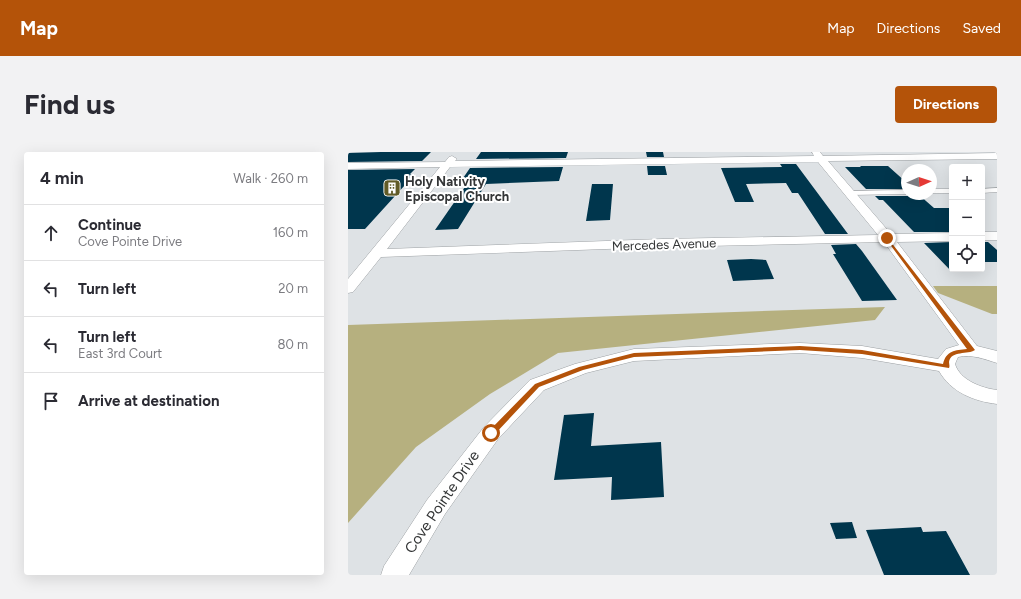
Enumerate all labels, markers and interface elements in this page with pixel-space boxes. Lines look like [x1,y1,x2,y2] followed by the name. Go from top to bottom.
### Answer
[20,17,58,40] text: Map
[827,20,855,37] text: Map
[877,20,940,37] text: Directions
[962,20,1001,37] text: Saved
[895,86,997,123] button: Directions
[24,87,115,121] text: Find us
[901,164,937,200] north arrow
[949,164,985,272] map controls
[949,164,985,200] button: +
[40,168,84,188] text: 4 min
[233,171,308,186] text: Walk · 260 m
[405,174,509,204] place label: Holy Nativity Episcopal Church
[382,178,402,198] building icon: Holy Nativity Episcopal Church
[949,200,985,236] button: −
[78,216,141,234] text: Continue
[40,222,62,244] icon: ahead
[273,225,308,240] text: 160 m
[878,229,896,247] route end
[78,234,182,249] text: Cove Pointe Drive
[611,235,717,254] street label: Mercedes Avenue
[949,236,985,272] button: locate
[40,278,62,300] icon: left
[78,280,136,298] text: Turn left
[278,281,308,296] text: 20 m
[78,328,136,346] text: Turn left
[40,334,62,356] icon: left
[277,337,308,352] text: 80 m
[78,346,162,361] text: East 3rd Court
[40,390,62,412] icon: arrive
[78,392,219,410] text: Arrive at destination
[482,424,500,442] route start
[401,447,483,557] street label: Cove Pointe Drive

